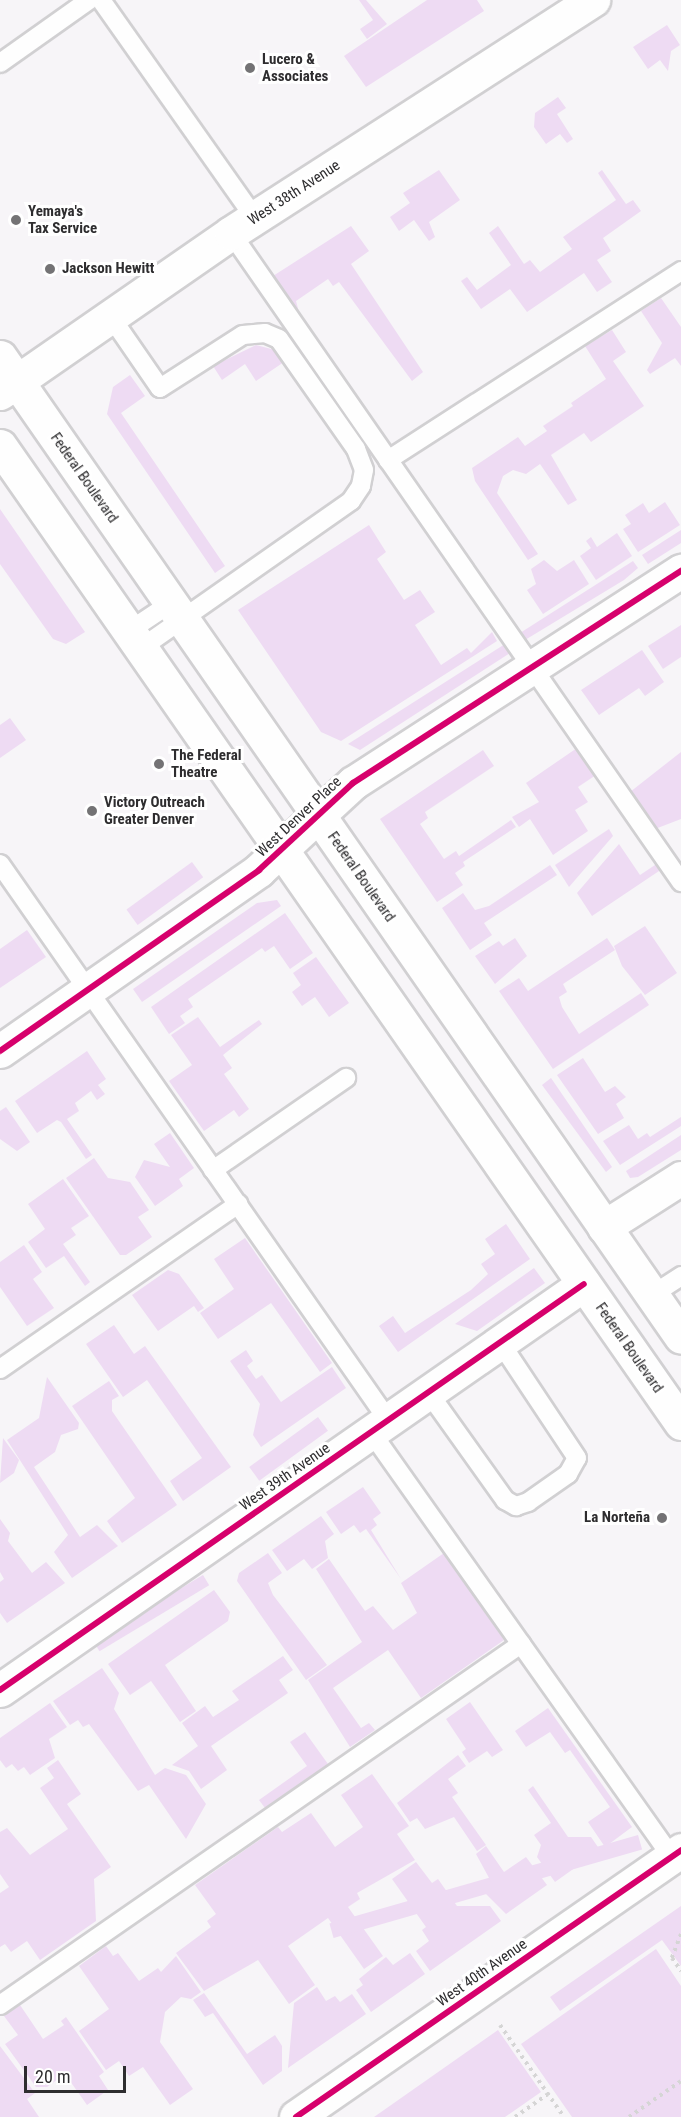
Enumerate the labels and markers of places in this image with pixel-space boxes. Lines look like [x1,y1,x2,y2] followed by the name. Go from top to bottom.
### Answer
[262,50,328,85] place label: Lucero & Associates
[243,61,257,75] marker: Lucero & Associates
[28,202,97,237] place label: Yemaya's Tax Service
[9,213,23,227] marker: Yemaya's Tax Service
[62,260,154,278] place label: Jackson Hewitt
[43,262,57,276] marker: Jackson Hewitt
[171,746,242,781] place label: The Federal Theatre
[152,757,166,771] marker: The Federal Theatre
[104,793,205,828] place label: Victory Outreach Greater Denver
[85,804,99,818] marker: Victory Outreach Greater Denver
[584,1509,650,1527] place label: La Norteña
[655,1511,669,1525] marker: La Norteña

